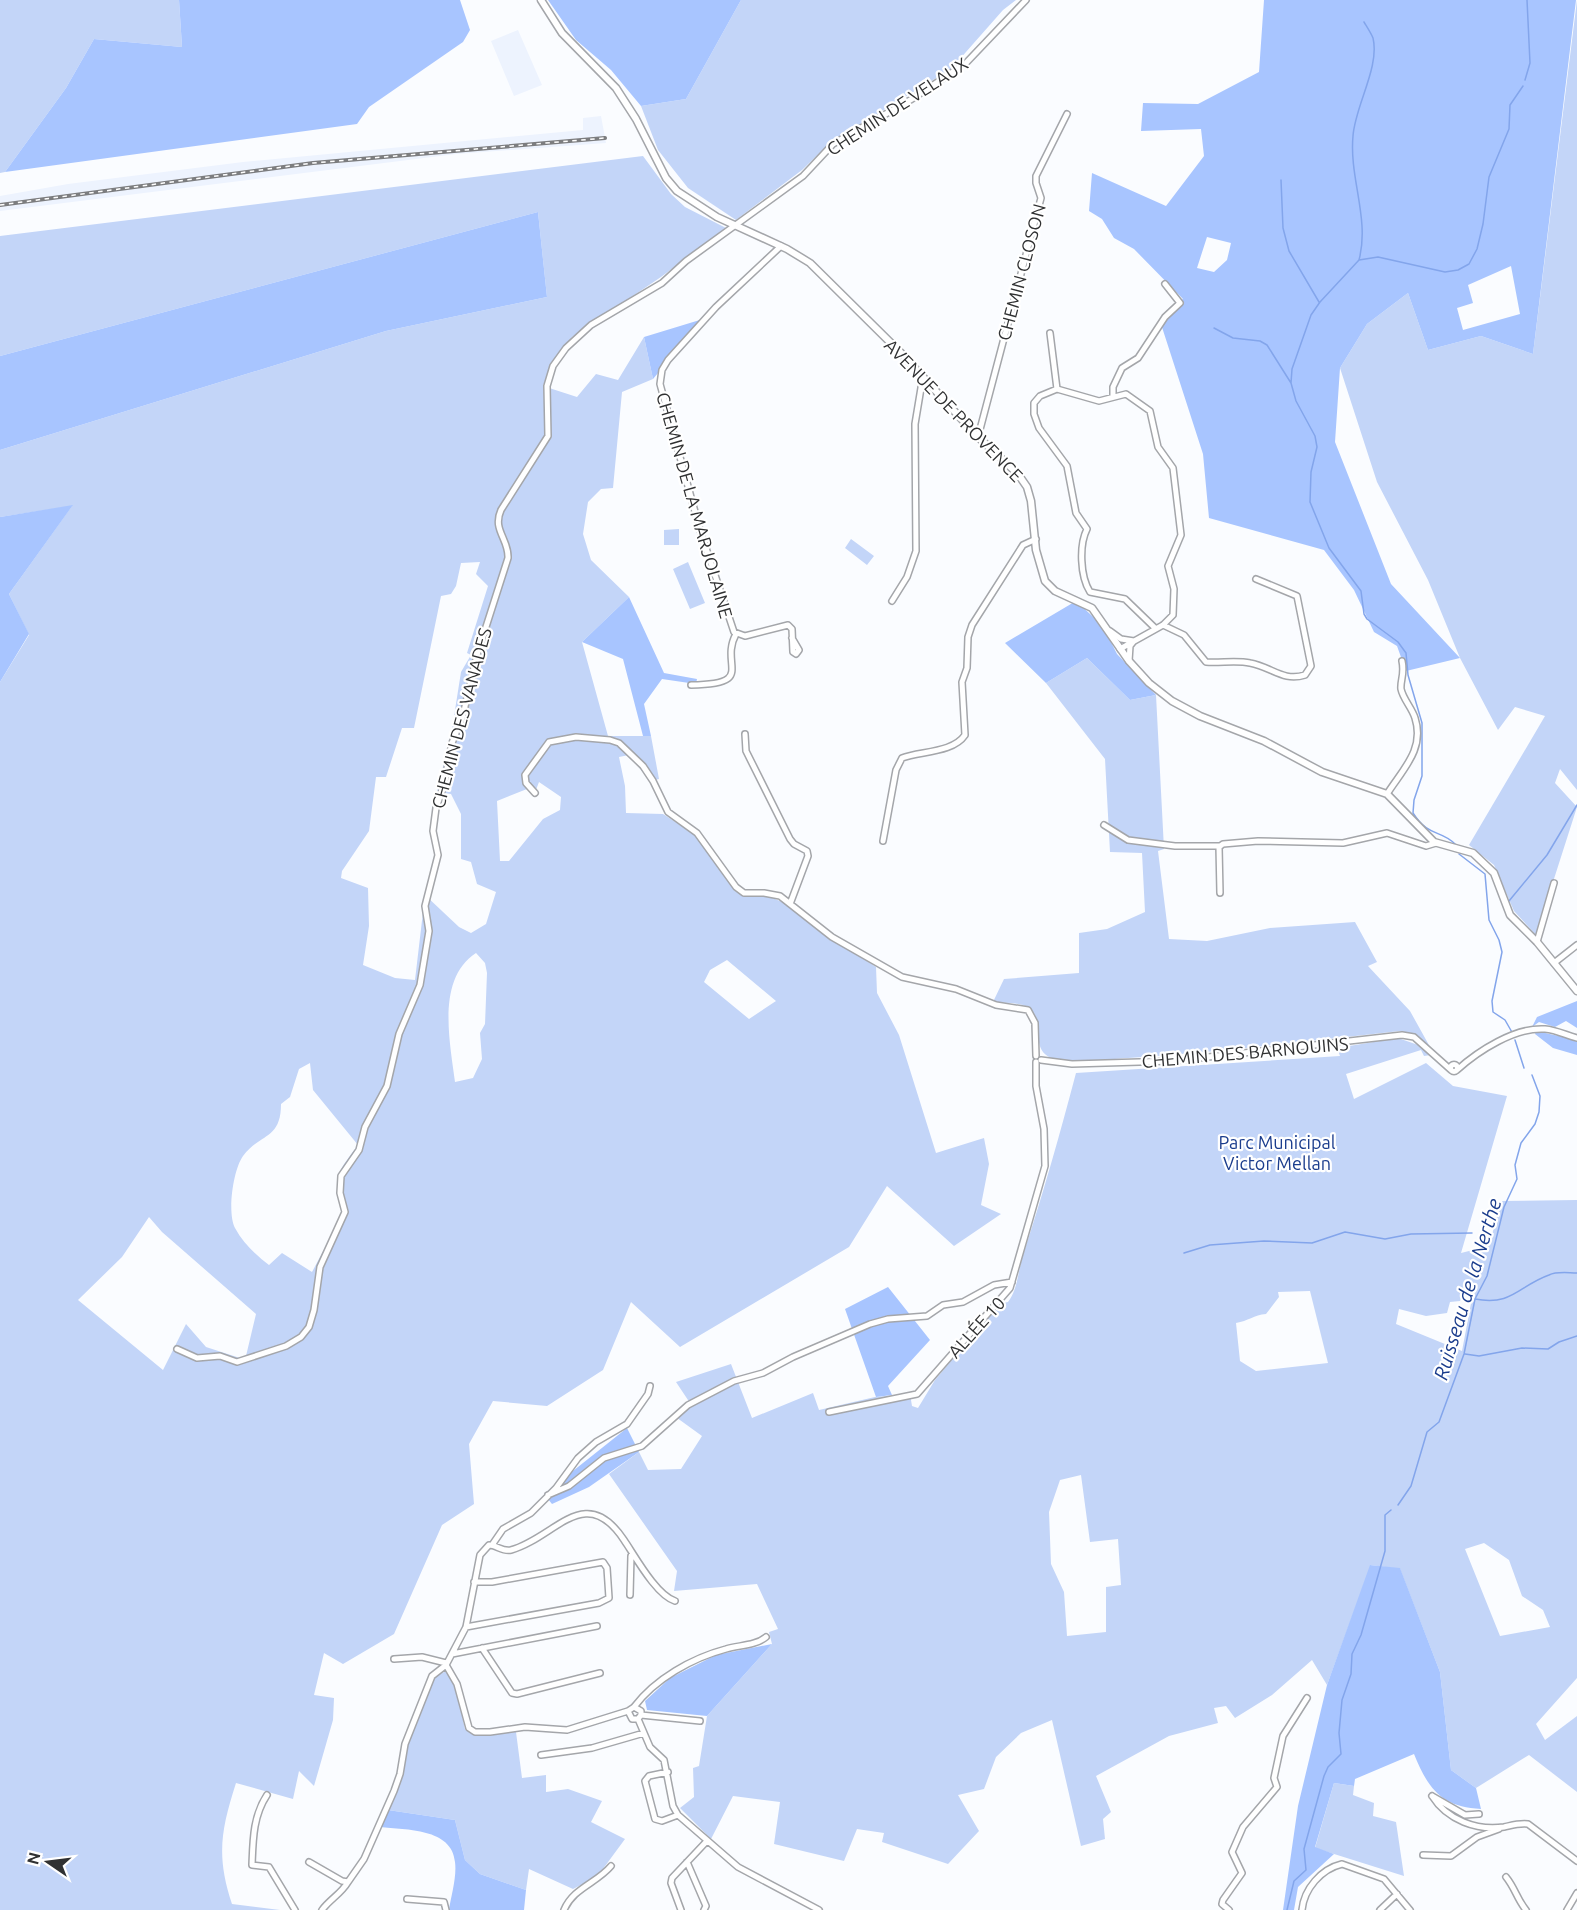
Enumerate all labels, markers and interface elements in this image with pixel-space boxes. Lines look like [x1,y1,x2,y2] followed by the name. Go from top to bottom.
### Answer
[823,53,971,159] street label: CHEMIN DE VELAUX
[993,201,1049,343] street label: CHEMIN CLOSON
[881,335,1027,485] street label: AVENUE DE PROVENCE
[653,390,737,620] street label: CHEMIN DE LA MARJOLAINE
[427,625,495,811] street label: CHEMIN DES VANADES
[1141,1033,1349,1071] street label: CHEMIN DES BARNOUINS
[1219,1132,1336,1173] park label: Parc Municipal Victor Mellan
[1428,1196,1506,1382] water label: Ruisseau de la Nerthe
[943,1292,1008,1361] street label: ALLÉE 10
[18,1832,78,1892] north arrow
[23,1850,44,1866] text: N

